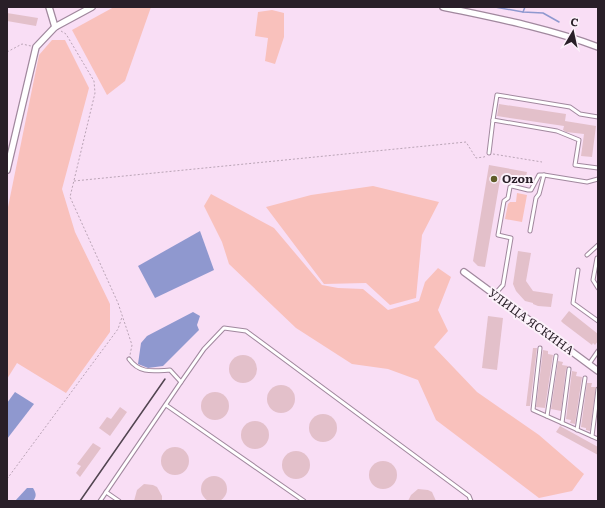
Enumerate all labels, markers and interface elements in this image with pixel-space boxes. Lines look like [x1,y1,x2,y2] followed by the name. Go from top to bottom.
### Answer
[553,12,593,52] north arrow
[570,13,580,30] text: С
[502,169,534,187] place label: Ozon
[489,174,499,184] marker: Ozon
[485,284,578,359] street label: УЛИЦА ЯСКИНА

